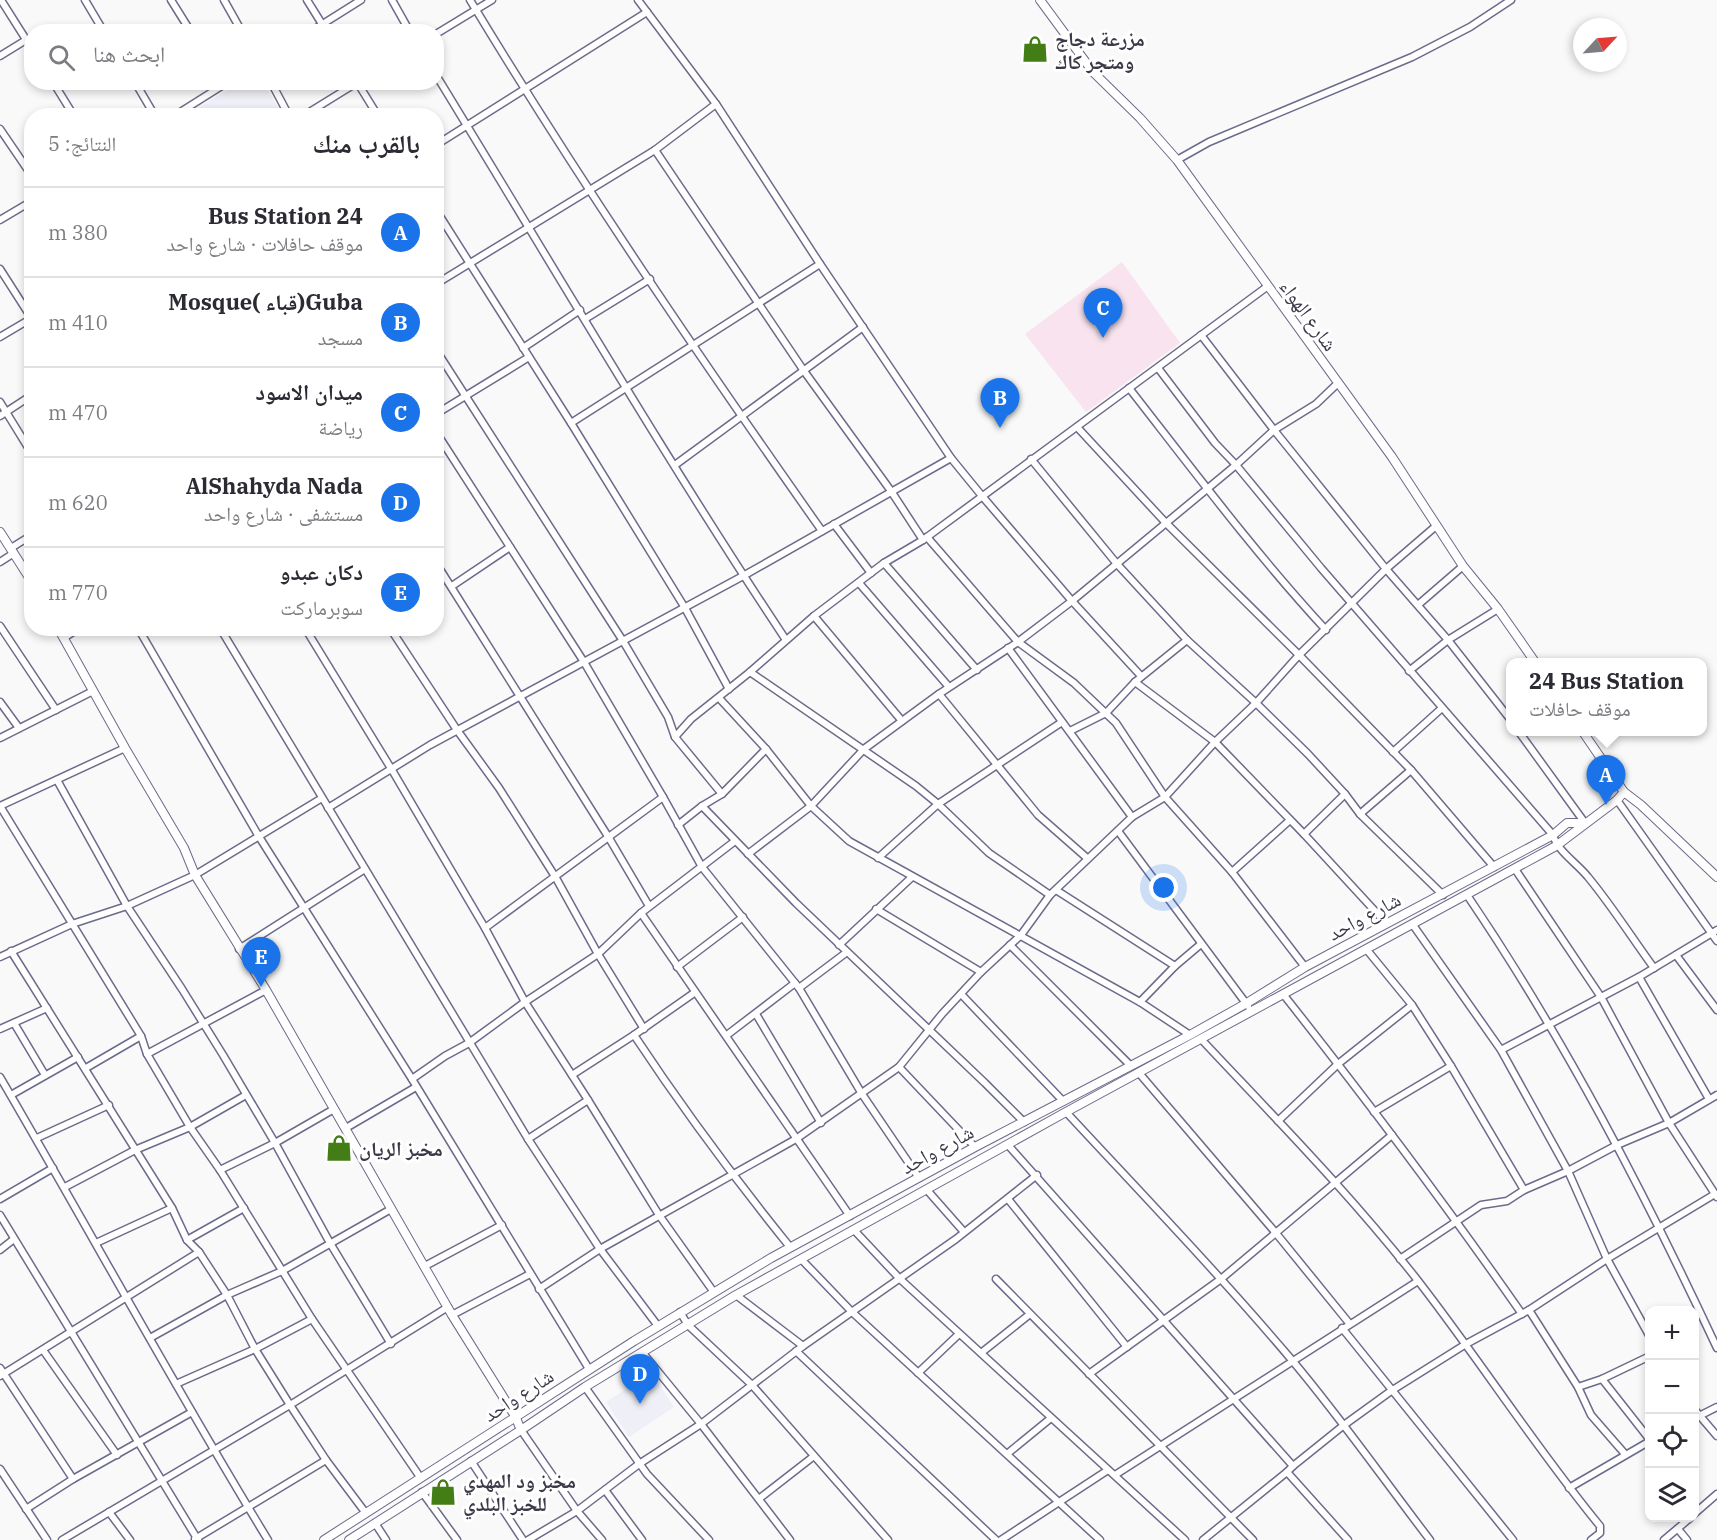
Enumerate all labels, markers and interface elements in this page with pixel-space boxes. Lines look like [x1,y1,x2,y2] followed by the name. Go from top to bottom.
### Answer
[1573,18,1627,72] north arrow
[24,24,444,90] search box
[1055,25,1145,75] place label: مزرعة دجاج ومتجر كاك
[1020,34,1050,64] shop icon: مزرعة دجاج ومتجر كاك
[93,39,165,68] text: ابحث هنا
[45,41,78,74] icon: search
[312,126,420,160] text: بالقرب منك
[48,130,116,157] text: النتائج: 5
[208,201,363,230] text: 24 Bus Station
[48,219,108,246] text: 380 m
[394,219,408,246] text: A
[167,230,363,257] text: موقف حافلات · شارع واحد
[1274,274,1344,356] street label: شارع الهواء
[168,287,363,316] text: Guba(قباء )Mosque
[1084,288,1122,338] pin: C
[48,309,108,336] text: 410 m
[393,309,408,336] text: B
[318,324,363,351] text: مسجد
[255,377,363,406] text: ميدان الاسود
[980,378,1020,428] pin: B
[48,399,108,426] text: 470 m
[394,399,407,426] text: C
[319,414,363,441] text: رياضة
[186,471,363,500] text: AlShahyda Nada
[48,489,108,516] text: 620 m
[393,489,408,516] text: D
[204,500,363,527] text: مستشفى · شارع واحد
[280,557,363,586] text: دكان عبدو
[48,579,108,606] text: 770 m
[394,579,407,606] text: E
[280,594,363,621] text: سوبرماركت
[1506,658,1707,736] popup
[1529,666,1684,695] text: 24 Bus Station
[1529,695,1631,722] text: موقف حافلات
[1586,756,1626,805] pin: A
[1149,873,1178,902] your location
[1323,886,1405,946] street label: شارع واحد
[242,938,280,987] pin: E
[896,1118,978,1180] street label: شارع واحد
[324,1133,354,1163] shop icon: مخبز الريان
[359,1135,443,1162] place label: مخبز الريان
[1645,1306,1699,1522] map controls
[1645,1306,1699,1360] button: +
[620,1354,660,1404] pin: D
[1645,1360,1699,1414] button: −
[478,1362,558,1428] street label: شارع واحد
[1645,1414,1699,1468] button: locate
[463,1467,576,1519] place label: مخبز ود المهدي للخبز البلدي
[1645,1468,1699,1522] button: layers
[428,1477,458,1507] shop icon: مخبز ود المهدي للخبز البلدي

